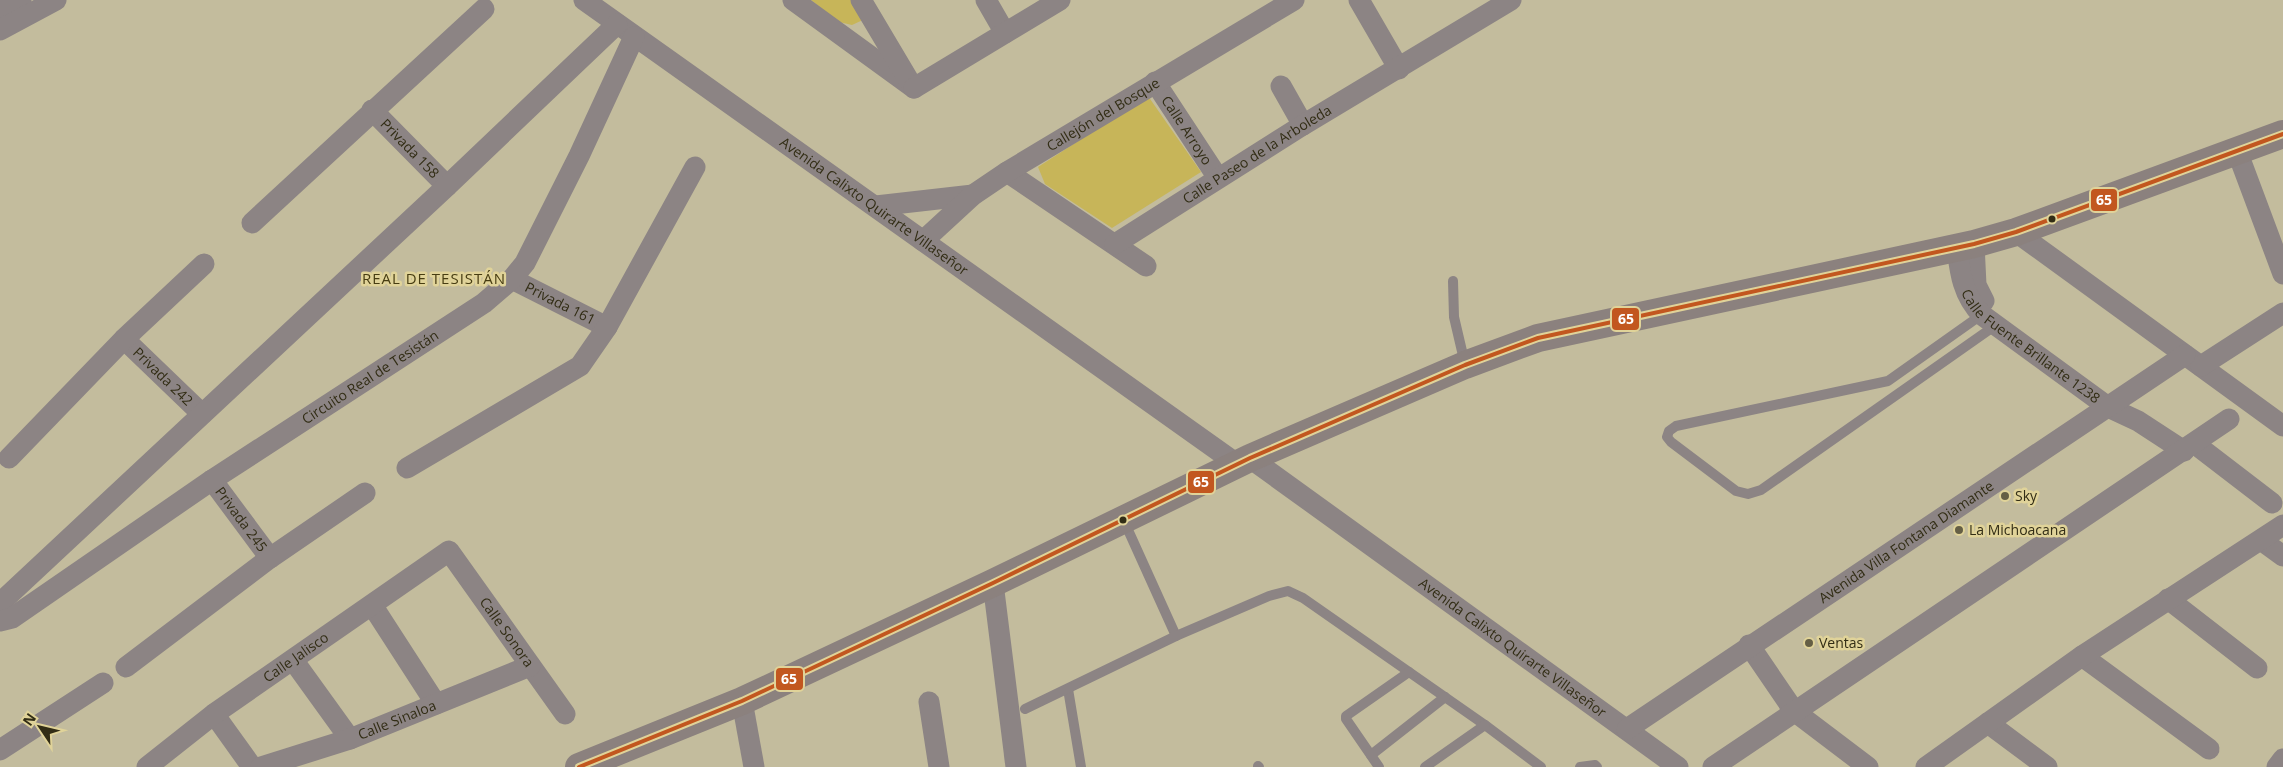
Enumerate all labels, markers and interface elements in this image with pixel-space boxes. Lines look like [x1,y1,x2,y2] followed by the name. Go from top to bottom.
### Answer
[1043,73,1163,155] street label: Callejón del Bosque
[1158,92,1217,169] street label: Calle Arroyo
[1179,100,1335,208] street label: Calle Paseo de la Arboleda
[377,114,444,182] street label: Privada 158
[777,132,973,279] street label: Avenida Calixto Quirarte Villaseñor
[2090,188,2118,212] line badge: 65
[2096,190,2112,209] text: 65
[2047,214,2057,224] unlabelled marker
[362,268,506,288] district label: REAL DE TESISTÁN
[522,277,599,329] street label: Privada 161
[1957,286,2104,407] street label: Calle Fuente Brillante 1238
[1611,307,1640,331] line badge: 65
[1618,309,1634,328] text: 65
[298,325,442,428] street label: Circuito Real de Tesistán
[129,343,197,409] street label: Privada 242
[1187,470,1215,494] line badge: 65
[1193,472,1209,491] text: 65
[1815,476,1997,607] street label: Avenida Villa Fontana Diamante
[211,483,272,555] street label: Privada 245
[2015,486,2038,505] place label: Sky
[1999,490,2011,502] marker: Sky
[1118,515,1128,525] unlabelled marker
[1969,520,2066,539] place label: La Michoacana
[1953,524,1965,536] marker: La Michoacana
[1415,573,1611,721] street label: Avenida Calixto Quirarte Villaseñor
[476,593,539,671] street label: Calle Sonora
[259,627,332,686] street label: Calle Jalisco
[1819,633,1864,652] place label: Ventas
[1803,637,1815,649] marker: Ventas
[775,667,804,691] line badge: 65
[781,669,797,688] text: 65
[355,695,439,744] street label: Calle Sinaloa
[15,702,65,752] north arrow
[18,709,40,729] text: N

